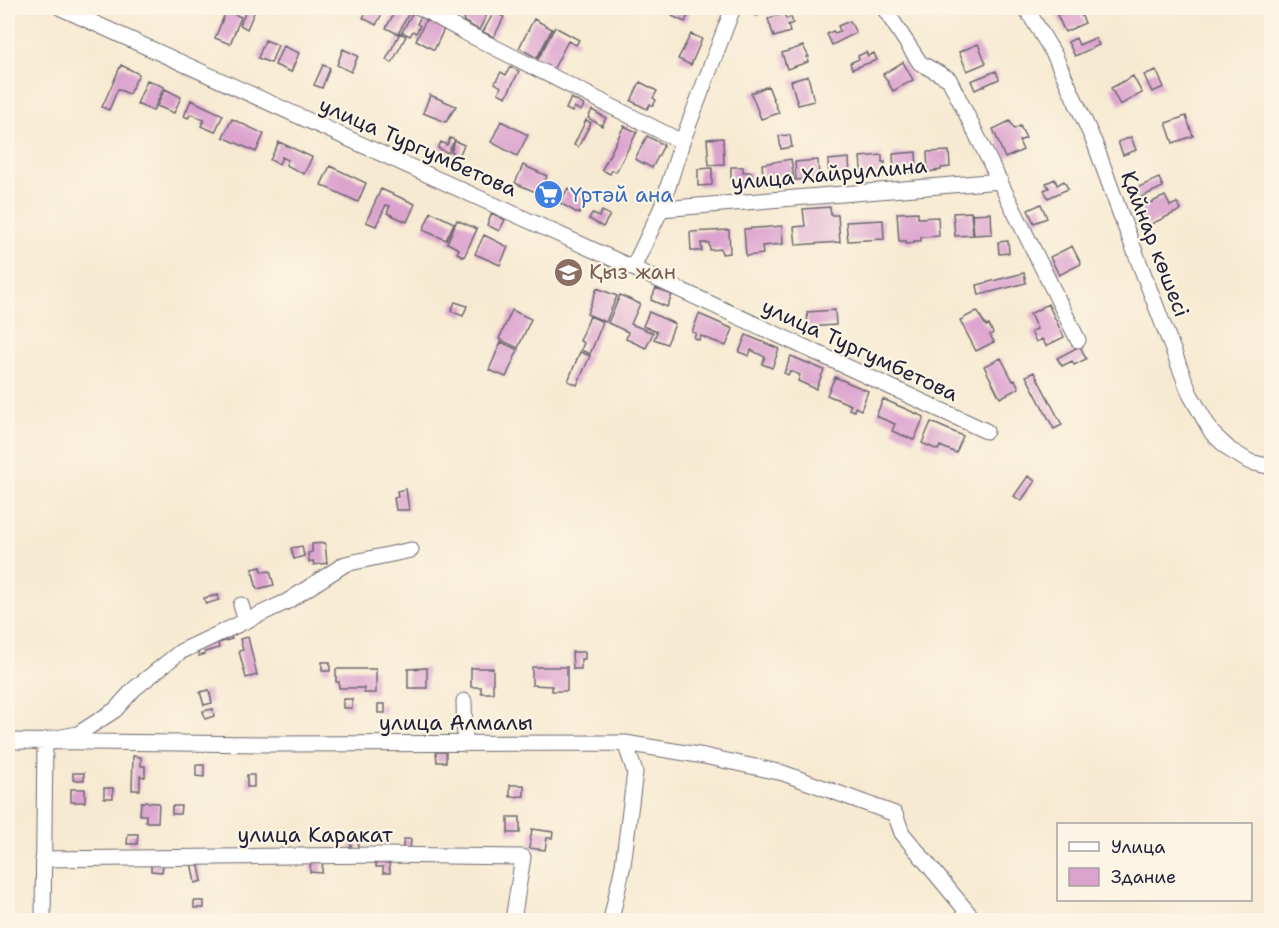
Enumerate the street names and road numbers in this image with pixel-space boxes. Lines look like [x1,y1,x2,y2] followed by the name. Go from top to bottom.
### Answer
[315,91,521,203] street label: улица Тургумбетова
[730,151,928,197] street label: улица Хайруллина
[1114,167,1196,321] street label: Қайнар көшесі
[757,292,963,408] street label: улица Тургумбетова
[379,709,533,737] street label: улица Алмалы
[237,821,393,849] street label: улица Каракат

